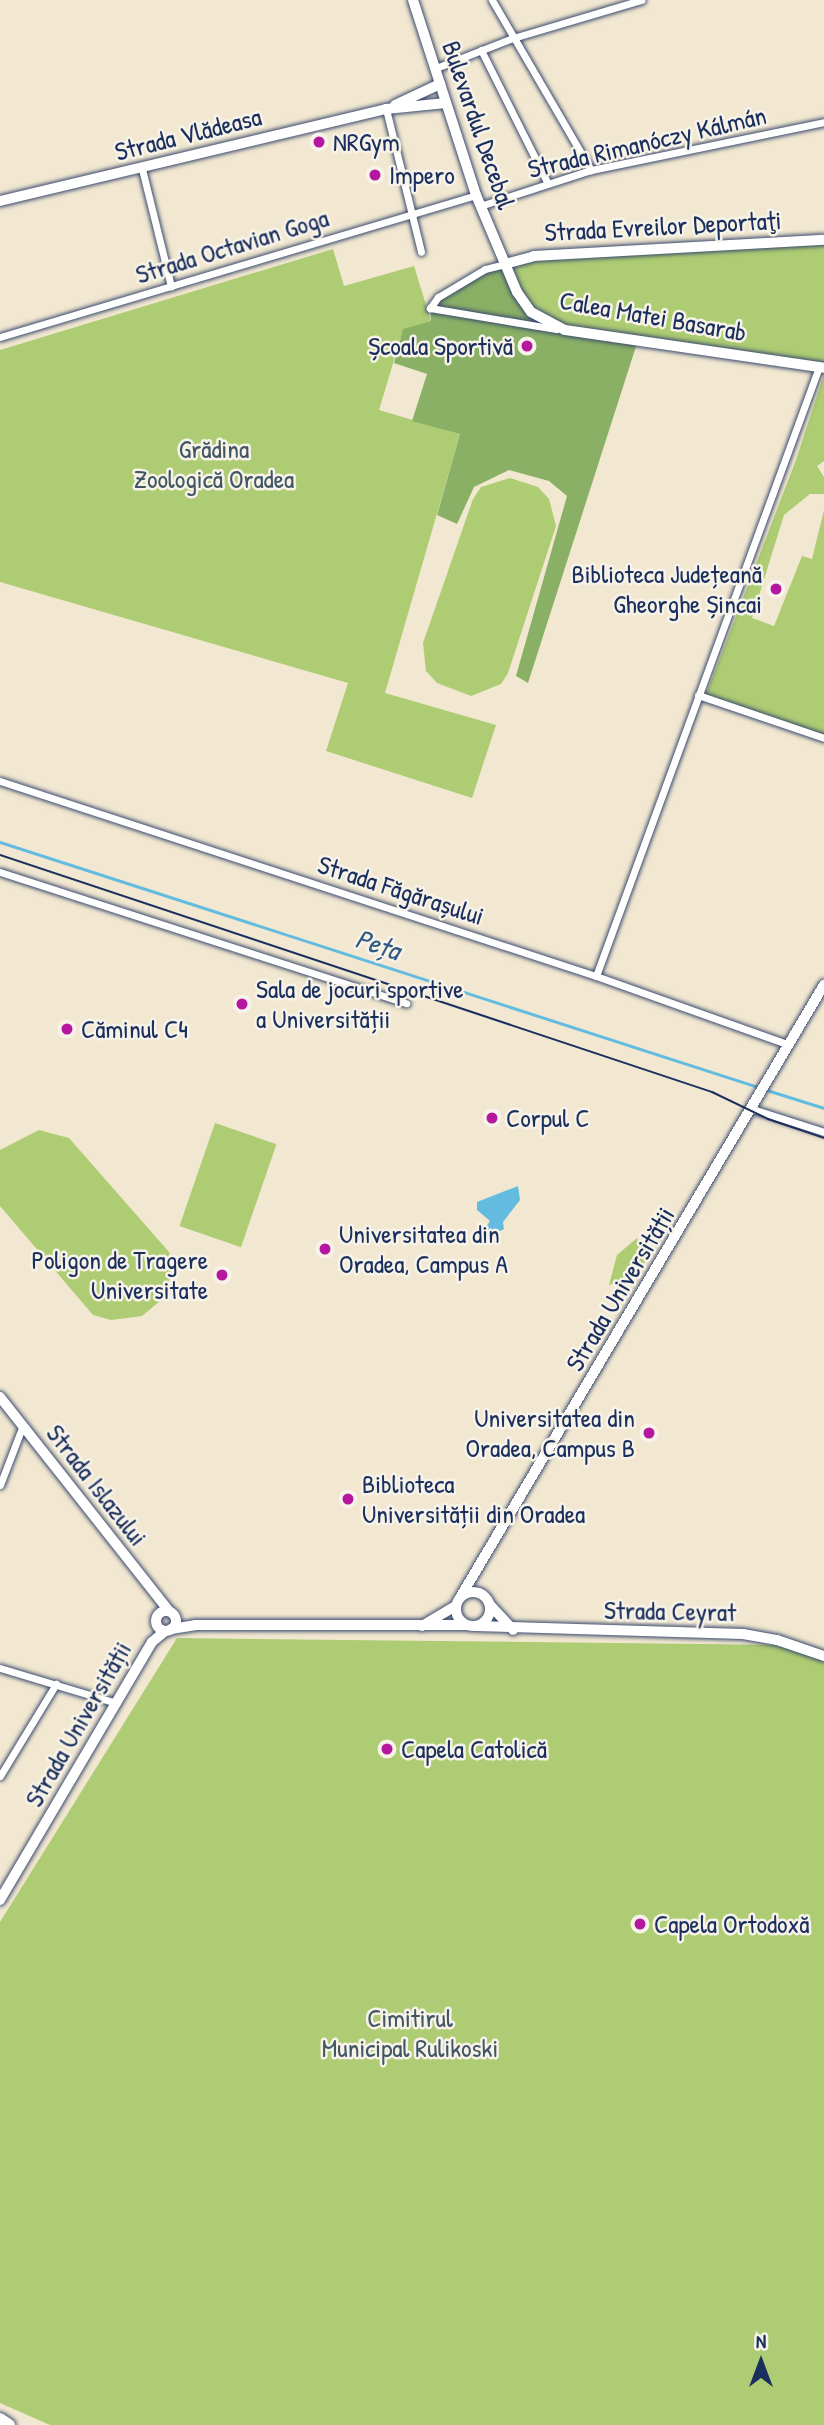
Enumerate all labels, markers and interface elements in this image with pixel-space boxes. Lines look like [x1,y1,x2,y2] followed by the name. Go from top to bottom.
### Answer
[436,37,522,213] street label: Bulevardul Decebal
[525,99,769,185] street label: Strada Rimanóczy Kálmán
[111,101,265,167] street label: Strada Vlădeasa
[333,126,400,158] place label: NRGym
[311,134,327,150] marker: NRGym
[389,159,455,191] place label: Impero
[367,167,383,183] marker: Impero
[132,202,332,290] street label: Strada Octavian Goga
[544,204,782,248] street label: Strada Evreilor Deportaţi
[557,284,749,348] street label: Calea Matei Basarab
[368,330,513,362] place label: Școala Sportivă
[519,338,535,354] marker: Școala Sportivă
[134,433,294,494] park label: Grădina Zoologică Oradea
[572,558,762,620] place label: Biblioteca Județeană Gheorghe Șincai
[768,581,784,597] marker: Biblioteca Județeană Gheorghe Șincai
[314,848,488,932] street label: Strada Făgărașului
[351,921,405,967] water label: Peța
[256,973,464,1034] place label: Sala de jocuri sportive a Universității
[234,996,250,1012] marker: Sala de jocuri sportive a Universității
[81,1013,188,1045] place label: Căminul C4
[59,1021,75,1037] marker: Căminul C4
[506,1102,589,1134] place label: Corpul C
[484,1110,500,1126] marker: Corpul C
[559,1201,681,1377] street label: Strada Universității
[339,1218,508,1280] place label: Universitatea din Oradea, Campus A
[317,1241,333,1257] marker: Universitatea din Oradea, Campus A
[31,1244,208,1306] place label: Poligon de Tragere Universitate
[214,1267,230,1283] marker: Poligon de Tragere Universitate
[466,1402,635,1464] place label: Universitatea din Oradea, Campus B
[40,1418,154,1552] street label: Strada Islazului
[641,1425,657,1441] marker: Universitatea din Oradea, Campus B
[362,1468,585,1530] place label: Biblioteca Universității din Oradea
[340,1491,356,1507] marker: Biblioteca Universității din Oradea
[604,1594,736,1628] street label: Strada Ceyrat
[18,1636,138,1812] street label: Strada Universității
[401,1733,547,1765] place label: Capela Catolică
[379,1741,395,1757] marker: Capela Catolică
[654,1908,809,1940] place label: Capela Ortodoxă
[632,1916,648,1932] marker: Capela Ortodoxă
[322,2002,498,2064] park label: Cimitirul Municipal Rulikoski
[726,2327,796,2397] north arrow
[756,2328,766,2354] text: N

